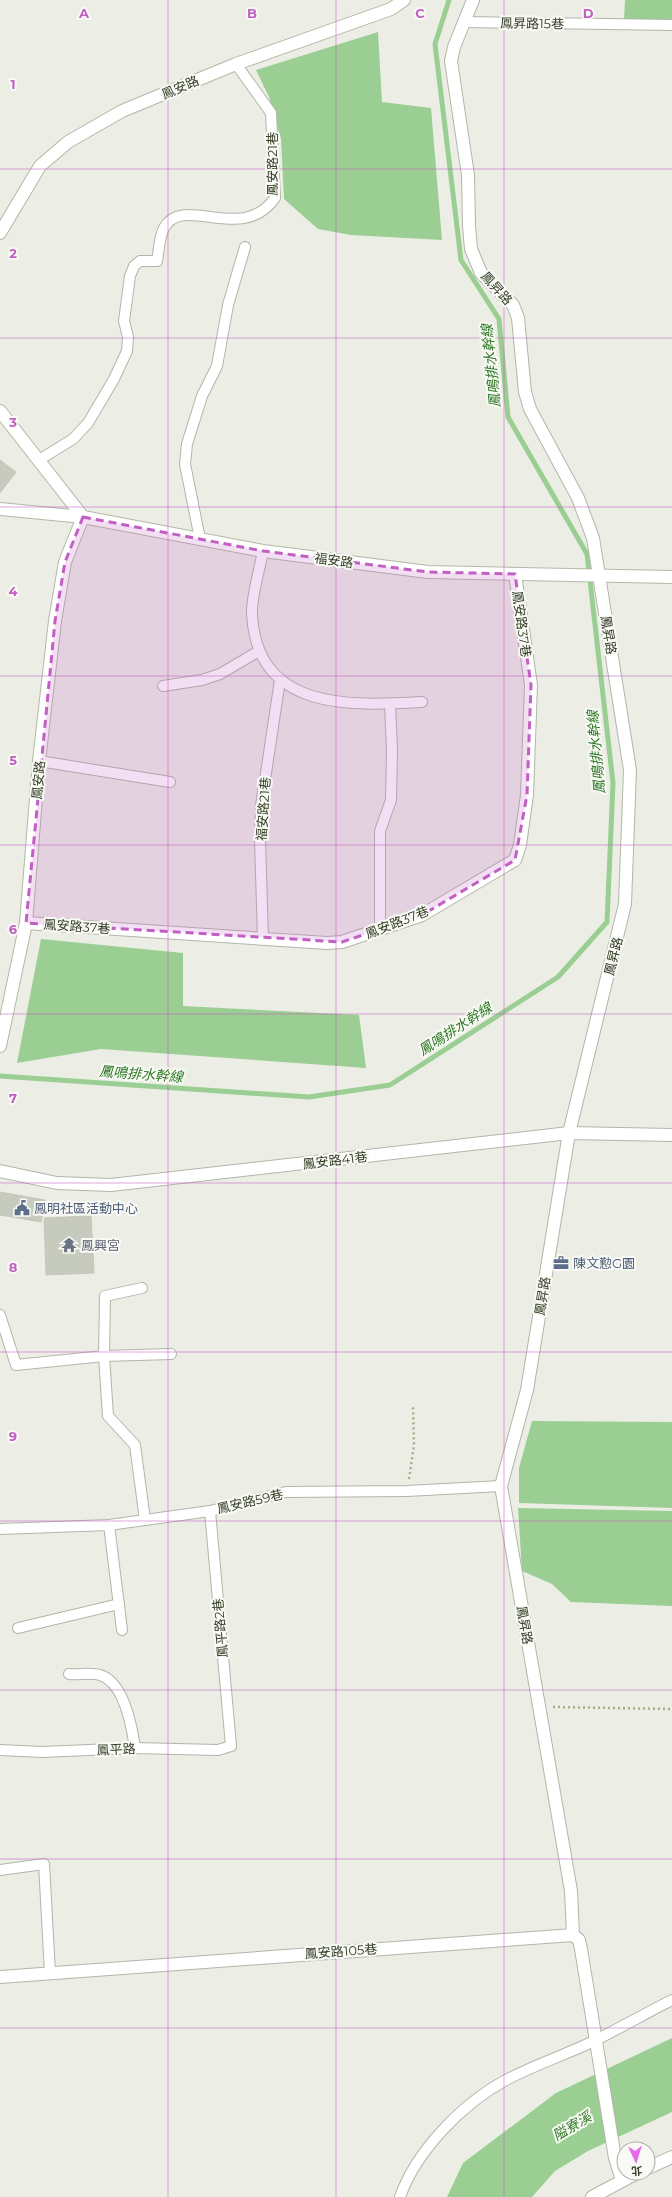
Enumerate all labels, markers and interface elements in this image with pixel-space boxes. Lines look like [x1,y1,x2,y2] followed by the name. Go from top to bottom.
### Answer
[78,5,90,21] text: A
[247,5,257,21] text: B
[415,5,425,21] text: C
[583,5,594,21] text: D
[500,14,564,32] street label: 鳳昇路15巷
[159,72,201,102] street label: 鳳安路
[10,76,16,92] text: 1
[264,132,280,196] street label: 鳳安路21巷
[9,245,17,261] text: 2
[478,268,516,308] street label: 鳳昇路
[477,321,504,409] water label: 鳳鳴排水幹線
[8,414,17,430] text: 3
[314,549,354,571] street label: 福安路
[9,583,18,599] text: 4
[509,590,535,658] street label: 鳳安路37巷
[598,614,620,656] street label: 鳳昇路
[583,707,609,795] water label: 鳳鳴排水幹線
[9,752,17,768] text: 5
[28,760,48,800] street label: 鳳安路
[253,776,273,842] street label: 福安路21巷
[363,903,431,941] street label: 鳳安路37巷
[43,916,111,936] street label: 鳳安路37巷
[9,921,18,937] text: 6
[601,935,625,977] street label: 鳳昇路
[415,997,497,1059] water label: 鳳鳴排水幹線
[98,1062,186,1086] water label: 鳳鳴排水幹線
[9,1090,17,1106] text: 7
[302,1148,368,1172] street label: 鳳安路41巷
[13,1199,31,1217] public building icon: 鳳明社區活動中心
[34,1200,138,1216] place label: 鳳明社區活動中心
[60,1236,78,1254] temple icon: 鳳興宮
[81,1237,120,1253] place label: 鳳興宮
[552,1254,570,1272] office icon: 陳文懃G園
[573,1255,635,1271] place label: 陳文懃G園
[9,1259,18,1275] text: 8
[531,1275,553,1317] street label: 鳳昇路
[9,1428,17,1444] text: 9
[215,1486,285,1516] street label: 鳳安路59巷
[209,1598,231,1658] street label: 鳳平路2巷
[514,1604,536,1646] street label: 鳳昇路
[96,1740,136,1758] street label: 鳳平路
[304,1940,378,1962] street label: 鳳安路105巷
[549,2106,596,2145] water label: 隘寮溪
[616,2141,656,2181] north arrow
[631,2164,643,2178] text: 北

